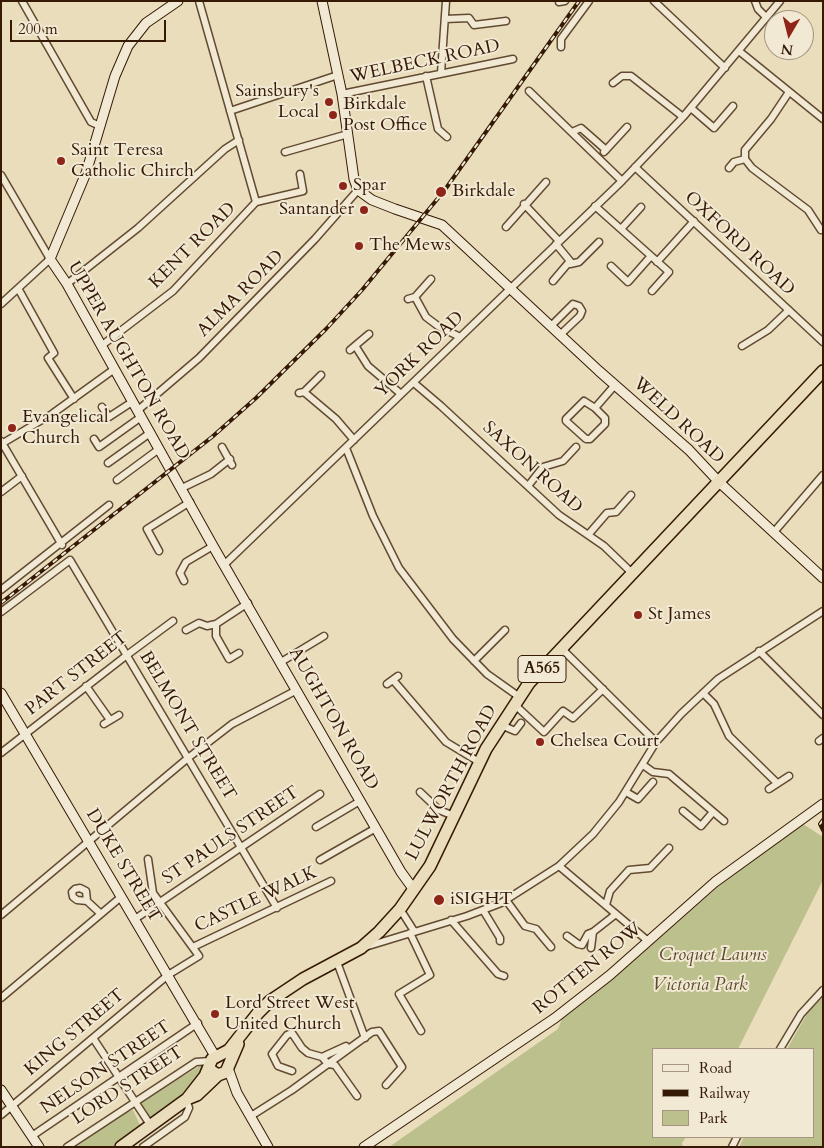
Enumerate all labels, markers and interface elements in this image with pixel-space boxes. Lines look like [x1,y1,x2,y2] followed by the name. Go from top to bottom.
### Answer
[12,10,169,42] scale bar
[764,10,814,60] north arrow
[18,19,58,39] text: 200 m
[348,36,502,88] street label: WELBECK ROAD
[780,39,794,60] text: N
[235,81,319,124] place label: Sainsbury's Local
[343,94,427,136] place label: Birkdale Post Office
[323,96,335,108] marker: Sainsbury's Local
[327,109,339,121] marker: Birkdale Post Office
[71,140,194,182] place label: Saint Teresa Catholic Chirch
[55,155,67,167] marker: Saint Teresa Catholic Chirch
[353,175,386,197] place label: Spar
[337,180,349,192] marker: Spar
[452,181,516,203] place label: Birkdale
[434,185,448,199] marker: Birkdale
[679,187,799,301] street label: OXFORD ROAD
[145,198,241,294] street label: KENT ROAD
[279,199,354,221] place label: Santander
[358,204,370,216] marker: Santander
[369,235,451,257] place label: The Mews
[353,240,365,252] marker: The Mews
[193,246,289,342] street label: ALMA ROAD
[62,258,194,464] street label: UPPER AUGHTON ROAD
[371,307,469,403] street label: YORK ROAD
[628,373,728,469] street label: WELD ROAD
[22,407,109,449] place label: Evangelical Church
[478,417,586,519] street label: SAXON ROAD
[6,422,18,434] marker: Evangelical Church
[648,604,711,626] place label: St James
[632,609,644,621] marker: St James
[21,627,133,721] street label: PART STREET
[283,644,383,794] street label: AUGHTON ROAD
[134,647,240,805] street label: BELMONT STREET
[518,656,566,682] road number: A565
[402,702,502,864] street label: LULWORTH ROAD
[550,731,659,753] place label: Chelsea Court
[534,736,546,748] marker: Chelsea Court
[159,782,303,890] street label: ST PAULS STREET
[81,805,165,927] street label: DUKE STREET
[191,862,321,938] street label: CASTLE WALK
[450,889,513,911] place label: iSIGHT
[432,893,446,907] marker: iSIGHT
[529,919,647,1019] street label: ROTTEN ROW
[659,945,767,967] park label: Croquet Lawns
[652,975,748,997] park label: Victoria Park
[21,985,129,1081] street label: KING STREET
[225,993,354,1036] place label: Lord Street West United Church
[209,1008,221,1020] marker: Lord Street West United Church
[37,1016,175,1120] street label: NELSON STREET
[68,1042,188,1130] street label: LORD STREET
[652,1048,814,1138] legend
[699,1058,732,1078] text: Road
[699,1083,750,1103] text: Railway
[699,1108,728,1128] text: Park

